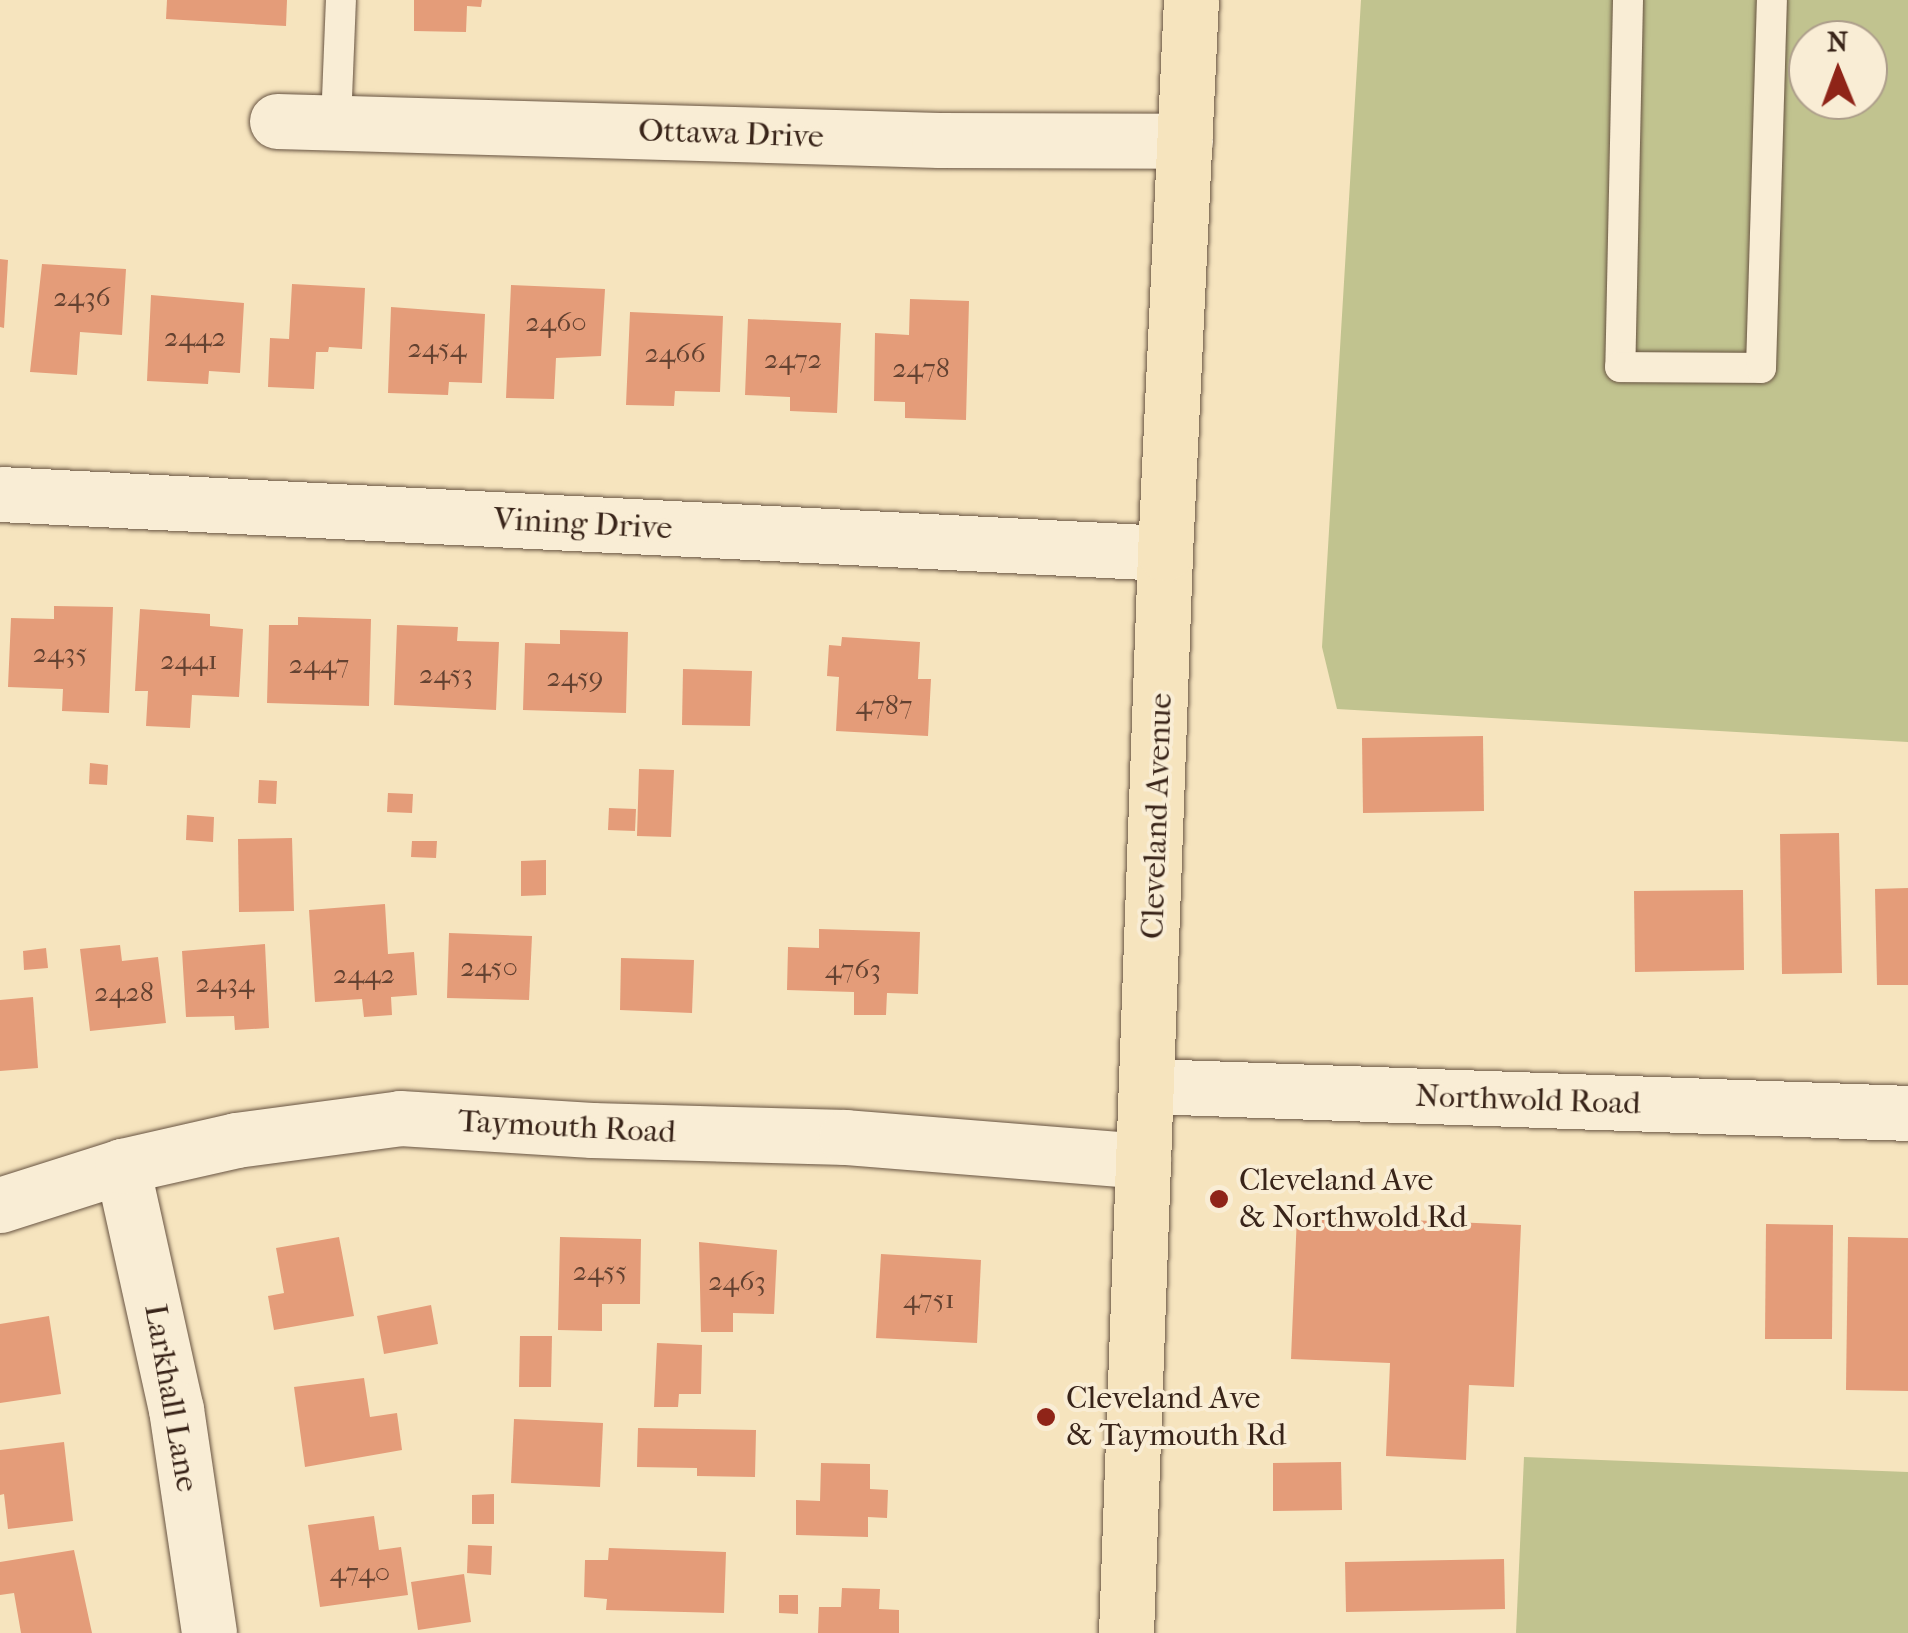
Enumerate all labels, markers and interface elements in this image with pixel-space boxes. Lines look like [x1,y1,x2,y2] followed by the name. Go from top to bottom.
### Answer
[1788,20,1888,120] north arrow
[1827,25,1848,58] text: N
[638,112,824,156] street label: Ottawa Drive
[53,280,111,314] house number: 2436
[525,305,587,339] house number: 2460
[164,320,226,354] house number: 2442
[408,331,466,365] house number: 2454
[644,336,706,370] house number: 2466
[764,342,822,376] house number: 2472
[892,351,950,385] house number: 2478
[493,500,673,548] street label: Vining Drive
[33,636,87,670] house number: 2435
[160,643,218,677] house number: 2441
[289,647,349,681] house number: 2447
[419,657,473,691] house number: 2453
[547,660,603,694] house number: 2459
[856,688,912,722] house number: 4787
[1134,692,1180,940] street label: Cleveland Avenue
[460,950,518,984] house number: 2450
[825,952,881,986] house number: 4763
[333,957,395,991] house number: 2442
[196,966,254,1000] house number: 2434
[94,975,154,1009] house number: 2428
[1415,1077,1641,1123] street label: Northwold Road
[457,1102,677,1152] street label: Taymouth Road
[1239,1162,1467,1237] place label: Cleveland Ave & Northwold Rd
[1208,1188,1230,1210] marker: Cleveland Ave & Northwold Rd
[573,1254,627,1288] house number: 2455
[708,1264,766,1298] house number: 2463
[903,1282,955,1316] house number: 4751
[136,1301,206,1495] street label: Larkhall Lane
[1066,1380,1286,1455] place label: Cleveland Ave & Taymouth Rd
[1035,1406,1057,1428] marker: Cleveland Ave & Taymouth Rd
[330,1555,390,1589] house number: 4740

